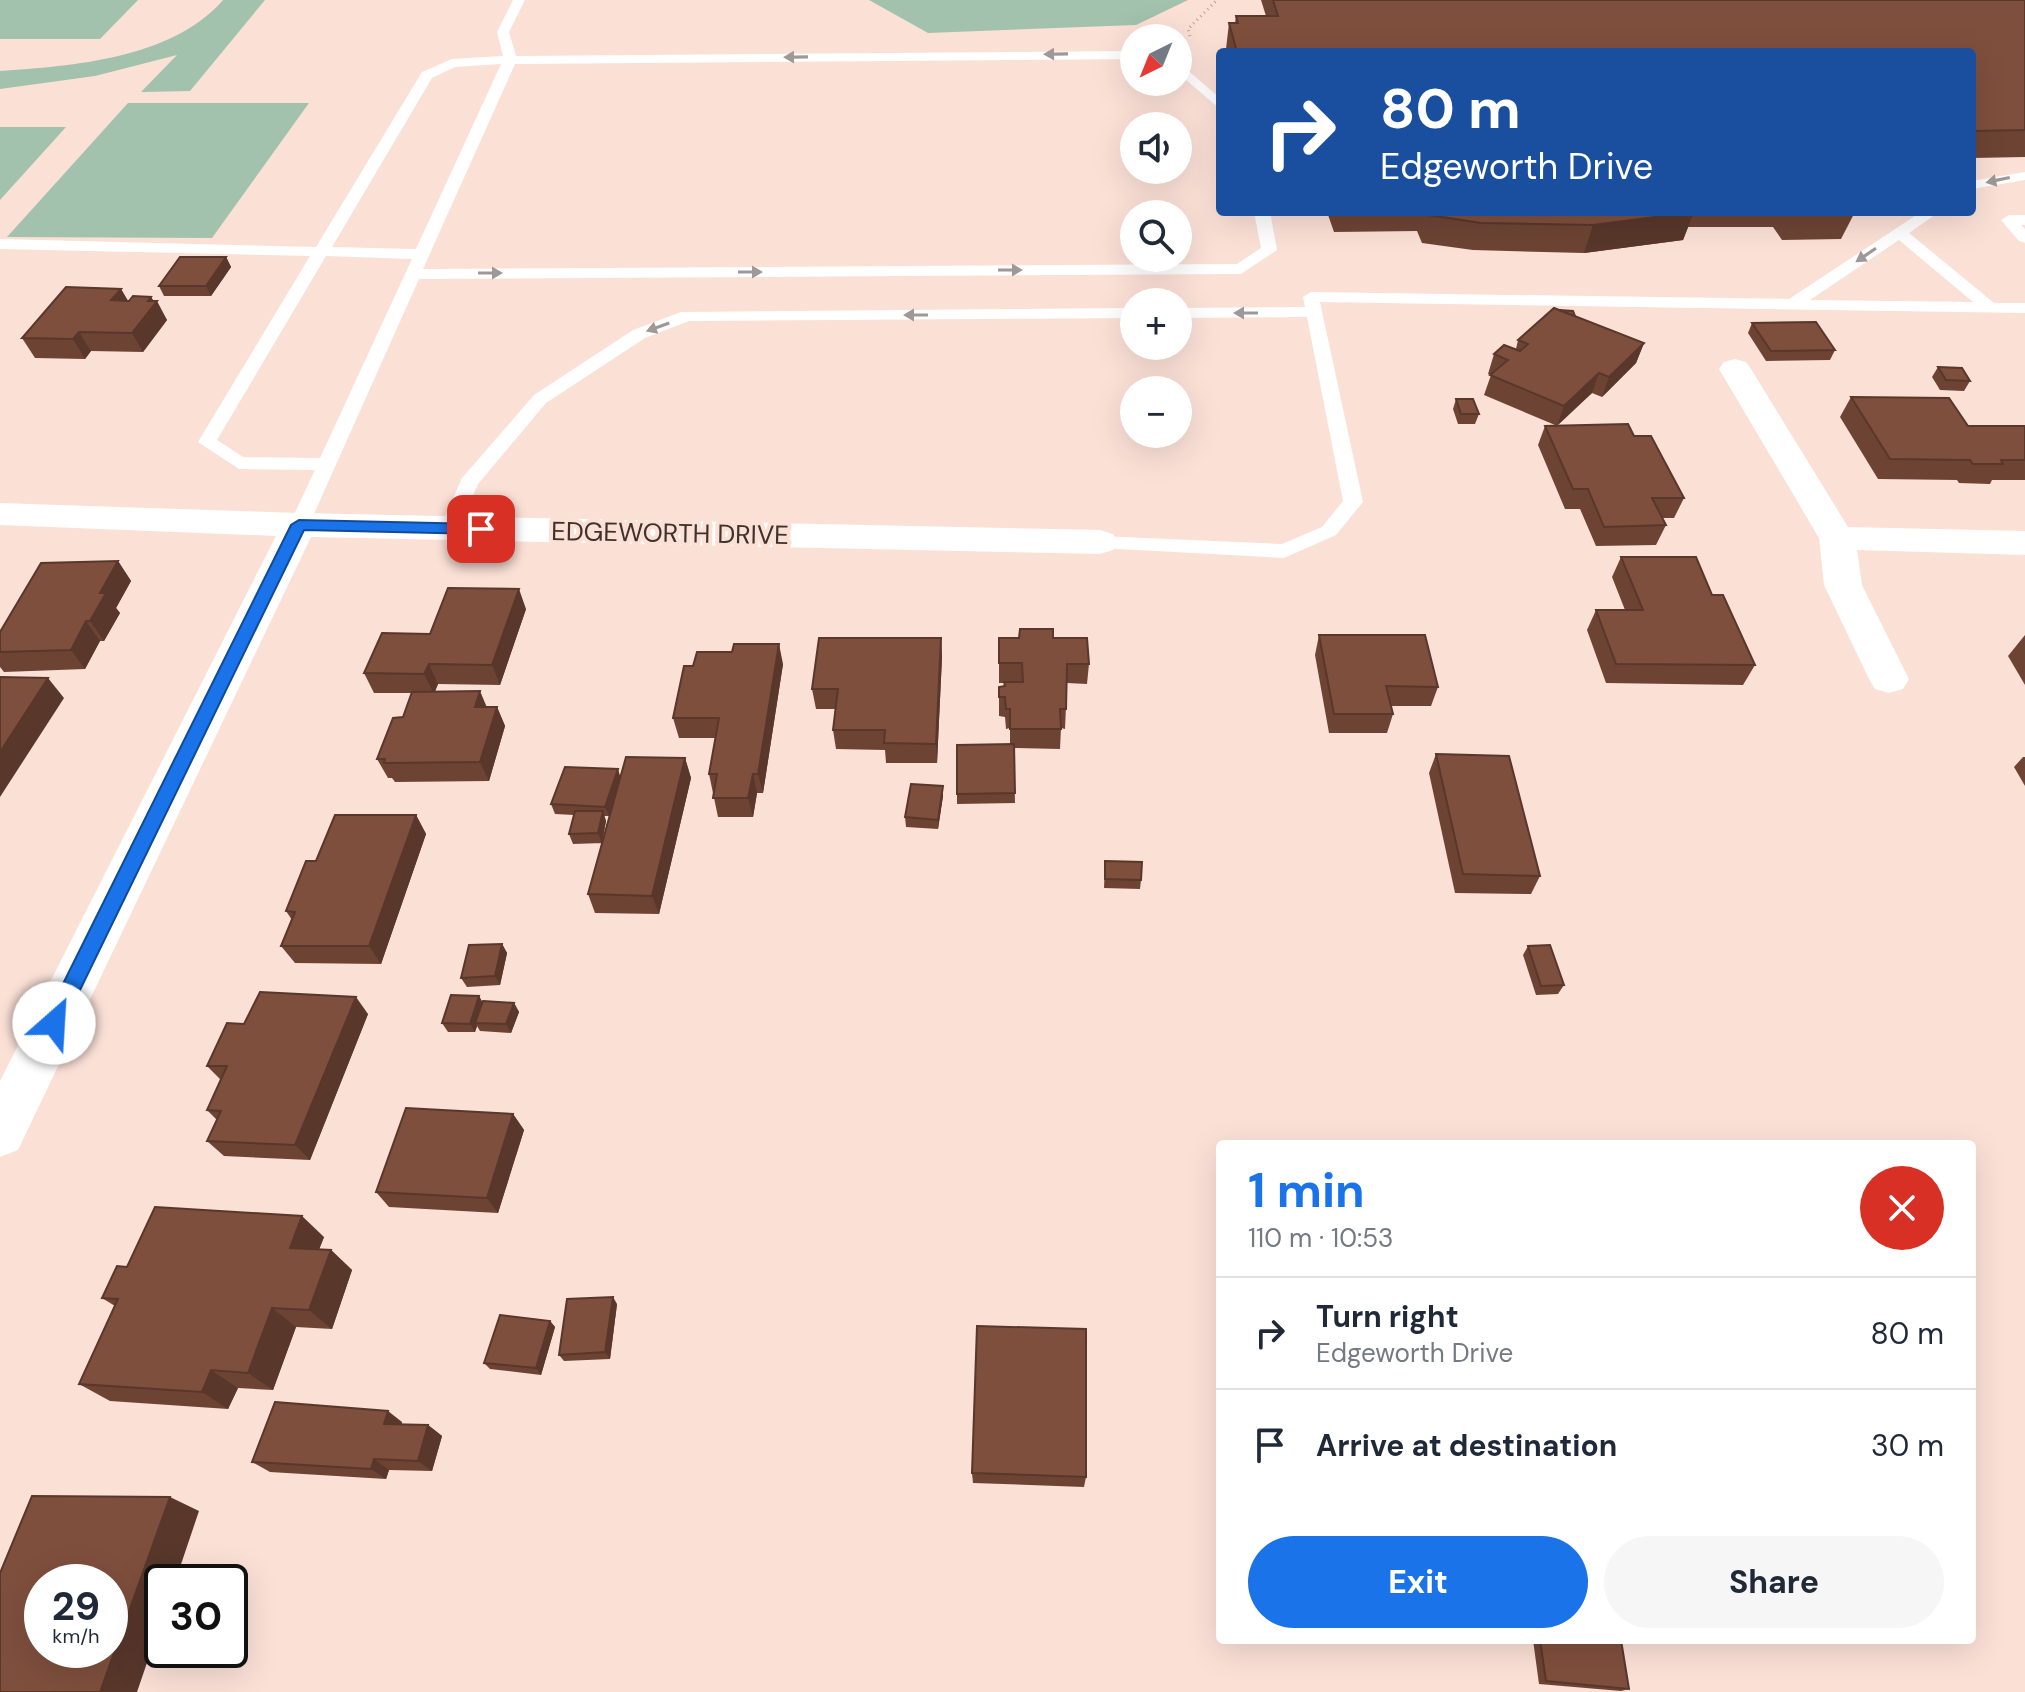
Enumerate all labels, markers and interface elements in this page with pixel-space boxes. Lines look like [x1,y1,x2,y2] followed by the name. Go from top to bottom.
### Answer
[1120,24,1192,96] north arrow
[1120,24,1192,448] map controls
[1043,48,1068,60] one-way arrow
[783,51,808,63] one-way arrow
[1380,72,1521,145] text: 80 m
[1248,80,1352,184] icon: right
[1120,112,1192,184] button: sound
[1380,143,1653,190] text: Edgeworth Drive
[1986,174,2011,187] one-way arrow
[1120,200,1192,272] button: search
[1855,247,1876,262] one-way arrow
[998,264,1023,276] one-way arrow
[738,265,763,278] one-way arrow
[478,267,503,279] one-way arrow
[1120,288,1192,360] button: +
[1233,306,1258,319] one-way arrow
[903,309,928,321] one-way arrow
[646,321,670,334] one-way arrow
[1120,376,1192,448] button: −
[447,495,515,563] pin
[459,507,503,551] icon: arrive
[551,514,789,552] street label: EDGEWORTH DRIVE
[12,981,96,1065] position arrow
[1248,1159,1365,1222] text: 1 min
[1860,1166,1944,1250] button: close
[1248,1221,1393,1255] text: 110 m · 10:53
[1316,1297,1459,1336] text: Turn right
[1248,1311,1292,1355] icon: right
[1871,1314,1944,1353] text: 80 m
[1316,1336,1513,1370] text: Edgeworth Drive
[1248,1423,1292,1467] icon: arrive
[1316,1426,1617,1465] text: Arrive at destination
[1871,1426,1944,1465] text: 30 m
[1248,1536,1588,1628] button: Exit
[1604,1536,1944,1628] button: Share
[144,1564,248,1668] speed limit sign: 30
[52,1580,100,1632] text: 29
[52,1623,100,1649] text: km/h

